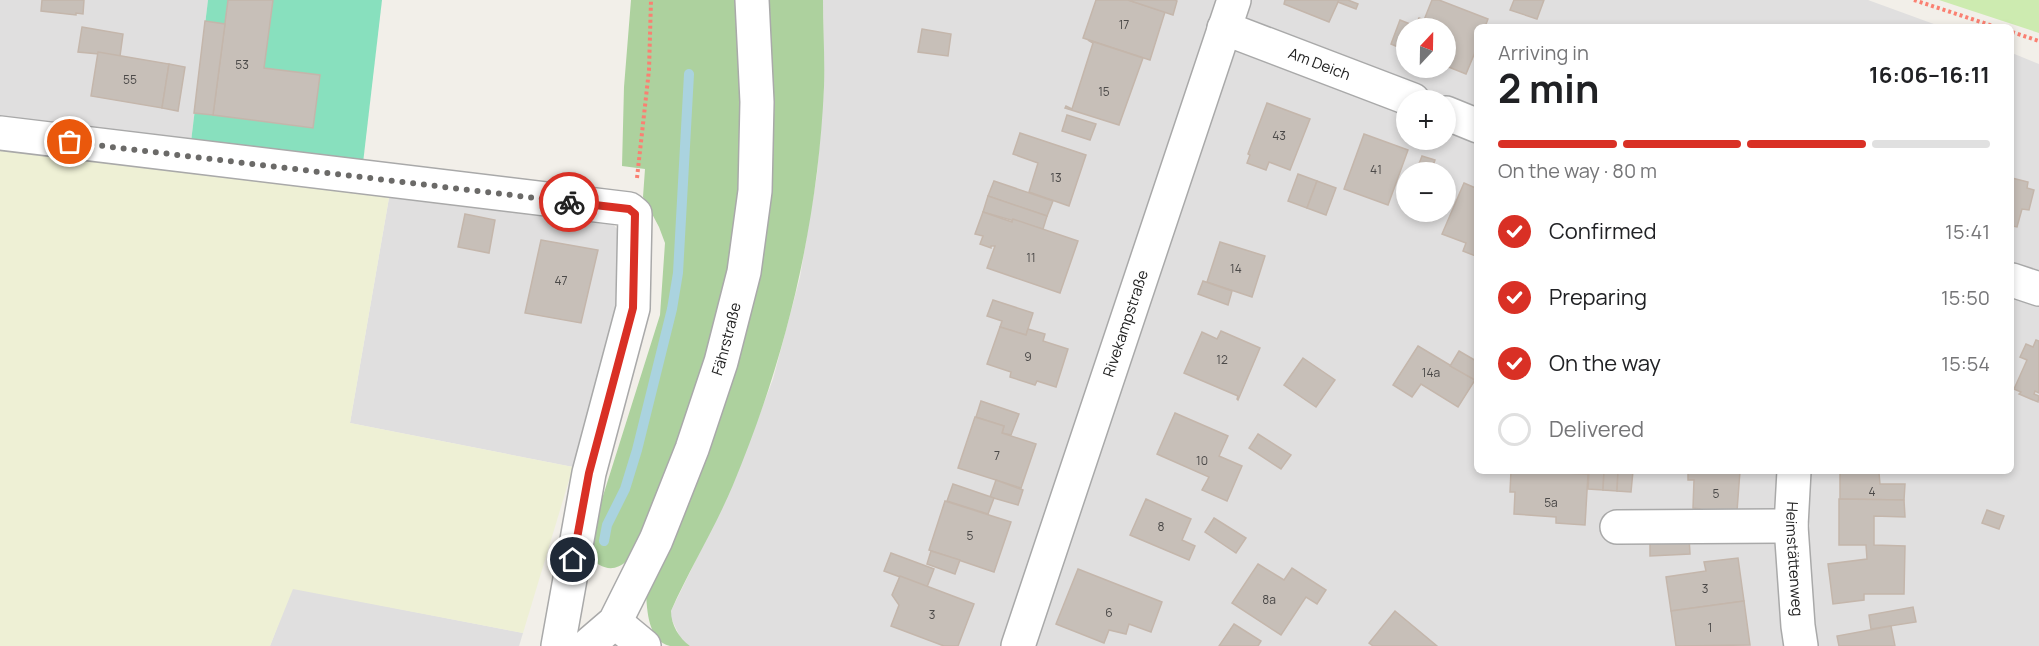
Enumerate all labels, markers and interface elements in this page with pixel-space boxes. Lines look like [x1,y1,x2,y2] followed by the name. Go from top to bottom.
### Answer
[1119,16,1129,33] house number: 17
[1396,18,1456,78] north arrow
[1396,18,1456,222] map controls
[1498,39,1589,66] text: Arriving in
[1285,42,1354,85] street label: Am Deich
[235,56,249,73] house number: 53
[1869,60,1990,90] text: 16:06–16:11
[1498,61,1599,115] text: 2 min
[123,71,137,88] house number: 55
[1098,83,1110,100] house number: 15
[1396,90,1456,150] button: +
[44,116,95,167] pin
[53,125,86,158] icon: bag
[1272,127,1286,144] house number: 43
[1498,157,1657,184] text: On the way · 80 m
[1370,161,1382,178] house number: 41
[1396,162,1456,222] button: −
[1050,169,1062,186] house number: 13
[539,172,599,232] courier
[553,186,586,219] icon: bike
[1498,215,1531,248] icon: check
[1549,216,1657,246] text: Confirmed
[1945,218,1990,245] text: 15:41
[1026,249,1036,266] house number: 11
[1230,260,1242,277] house number: 14
[1098,267,1153,380] street label: Rivekampstraße
[554,272,568,289] house number: 47
[1498,281,1531,314] icon: check
[1549,282,1647,312] text: Preparing
[1941,284,1990,311] text: 15:50
[706,300,746,378] street label: Fährstraße
[1498,347,1531,380] icon: check
[1024,348,1032,365] house number: 9
[1549,348,1661,378] text: On the way
[1941,350,1990,377] text: 15:54
[1216,351,1228,368] house number: 12
[1422,364,1440,381] house number: 14a
[1549,414,1644,444] text: Delivered
[994,447,1000,464] house number: 7
[1196,452,1208,469] house number: 10
[1868,483,1876,500] house number: 4
[1713,485,1720,502] house number: 5
[1544,494,1558,511] house number: 5a
[1781,501,1808,617] street label: Heimstättenweg
[1158,518,1165,535] house number: 8
[967,527,974,544] house number: 5
[547,534,598,585] pin
[556,543,589,576] icon: home
[1702,580,1708,597] house number: 3
[1262,591,1276,608] house number: 8a
[1105,604,1113,621] house number: 6
[929,606,935,623] house number: 3
[1708,619,1712,636] house number: 1

